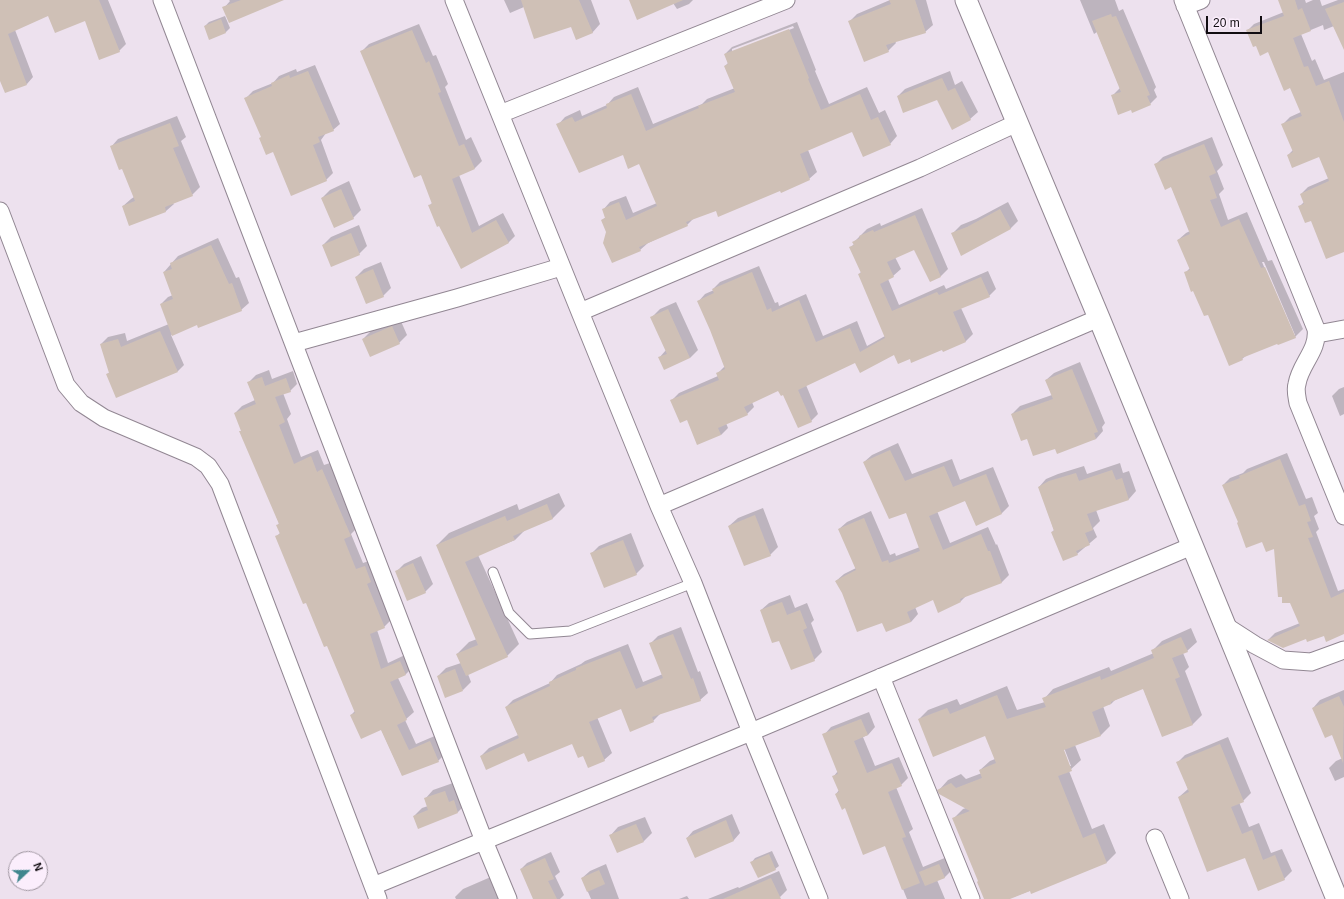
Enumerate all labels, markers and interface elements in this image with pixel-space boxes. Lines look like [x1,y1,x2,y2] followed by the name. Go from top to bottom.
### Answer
[1208,8,1264,34] scale bar
[1213,16,1240,30] text: 20 m
[8,851,48,891] north arrow
[31,861,45,873] text: N

